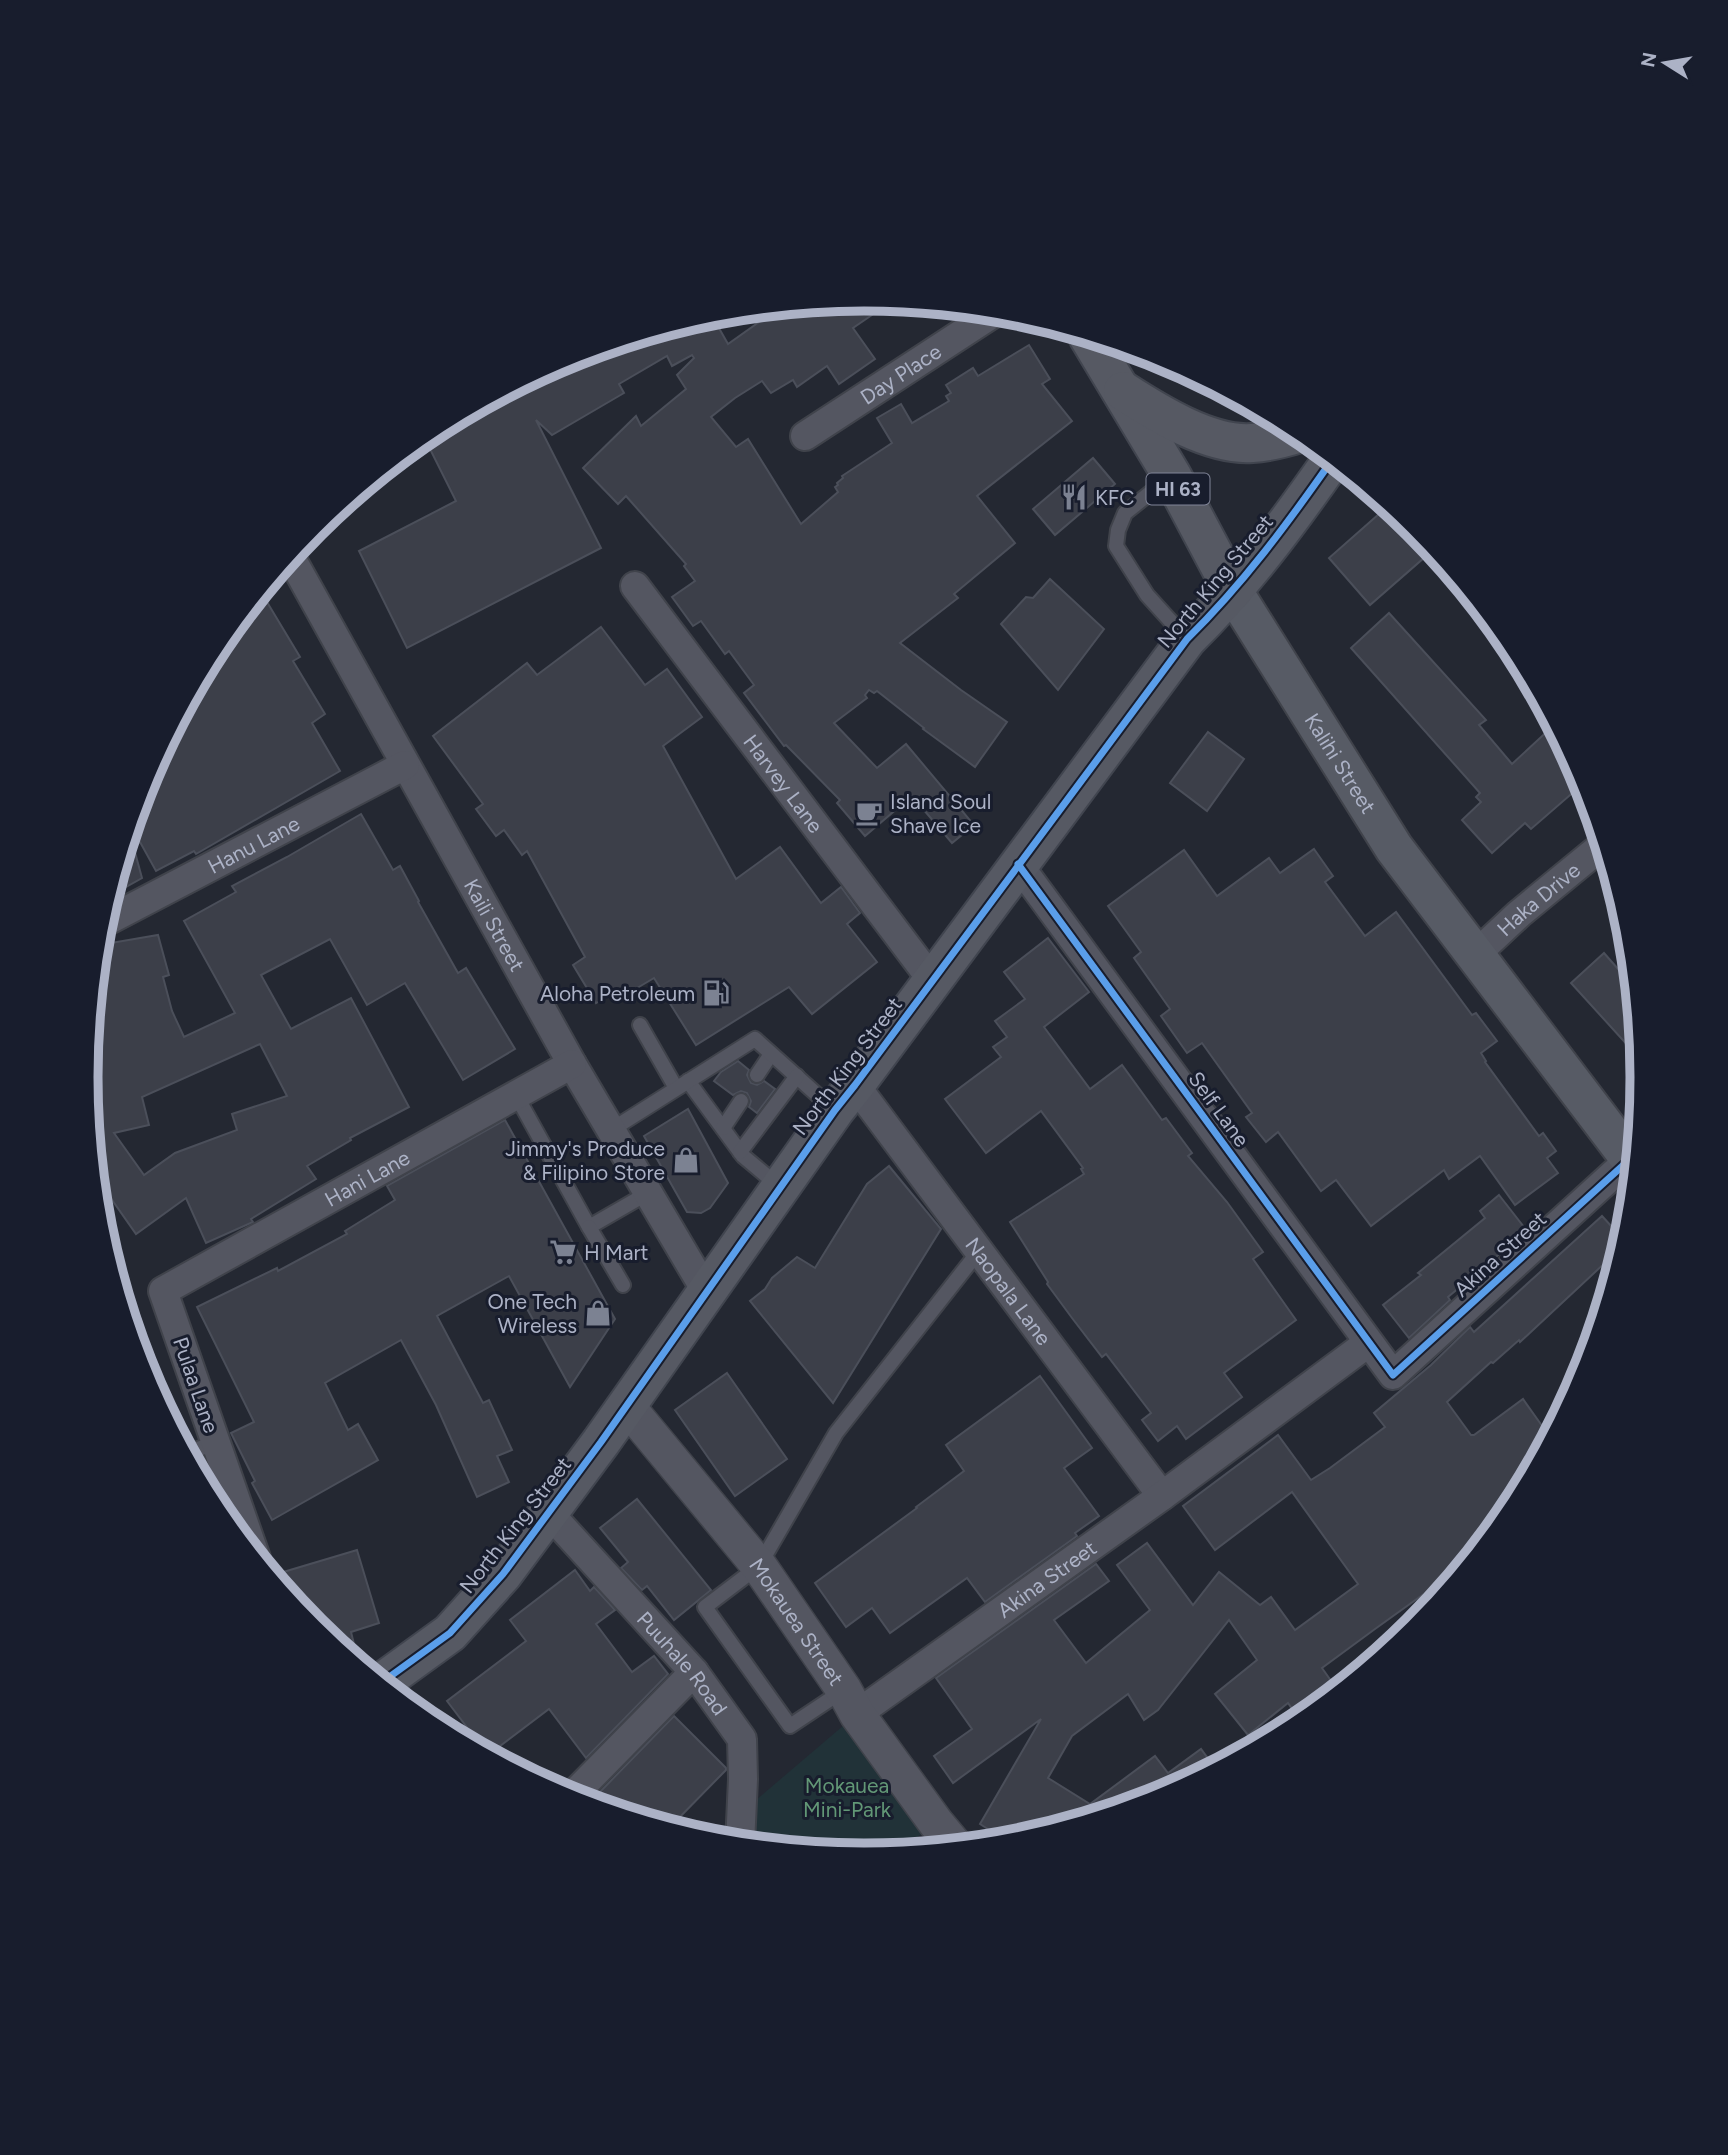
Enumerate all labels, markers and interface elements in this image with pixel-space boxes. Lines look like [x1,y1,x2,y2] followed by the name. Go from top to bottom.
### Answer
[1630,28,1700,98] north arrow
[1636,50,1661,69] text: N
[855,338,946,409] street label: Day Place
[1146,474,1210,504] road number: HI 63
[1059,482,1089,512] restaurant icon: KFC
[1095,485,1134,510] place label: KFC
[1152,509,1278,653] street label: North King Street
[1300,708,1382,818] street label: Kalihi Street
[739,729,829,837] street label: Harvey Lane
[890,789,991,838] place label: Island Soul Shave Ice
[854,798,884,828] cafe icon: Island Soul Shave Ice
[203,810,303,879] street label: Hanu Lane
[1491,857,1585,941] street label: Haka Drive
[459,874,530,976] street label: Kaili Street
[701,978,731,1008] fuel station icon: Aloha Petroleum
[540,981,695,1006] place label: Aloha Petroleum
[787,992,907,1140] street label: North King Street
[1183,1067,1255,1151] street label: Self Lane
[505,1136,665,1185] place label: Jimmy's Produce & Filipino Store
[320,1144,414,1211] street label: Hani Lane
[671,1145,701,1175] shop icon: Jimmy's Produce & Filipino Store
[1449,1206,1551,1302] street label: Akina Street
[961,1232,1057,1350] street label: Naopala Lane
[548,1237,578,1267] supermarket icon: H Mart
[584,1240,649,1265] place label: H Mart
[487,1289,577,1338] place label: One Tech Wireless
[583,1298,613,1328] shop icon: One Tech Wireless
[168,1334,224,1436] street label: Pulaa Lane
[454,1452,576,1598] street label: North King Street
[992,1535,1101,1622] street label: Akina Street
[745,1553,849,1690] street label: Mokauea Street
[632,1606,733,1720] street label: Puuhale Road
[803,1773,892,1822] park label: Mokauea Mini-Park

